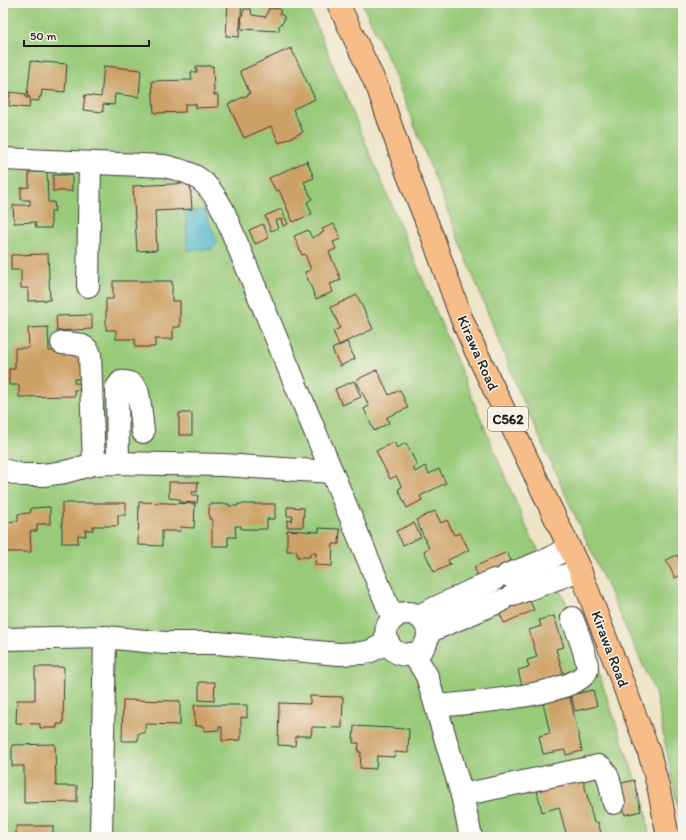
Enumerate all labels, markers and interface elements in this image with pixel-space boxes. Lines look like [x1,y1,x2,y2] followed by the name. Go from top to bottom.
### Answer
[24,22,149,48] scale bar
[30,29,56,43] text: 50 m
[453,313,503,393] street label: Kirawa Road
[488,407,528,431] road number: C562
[587,608,633,690] street label: Kirawa Road

